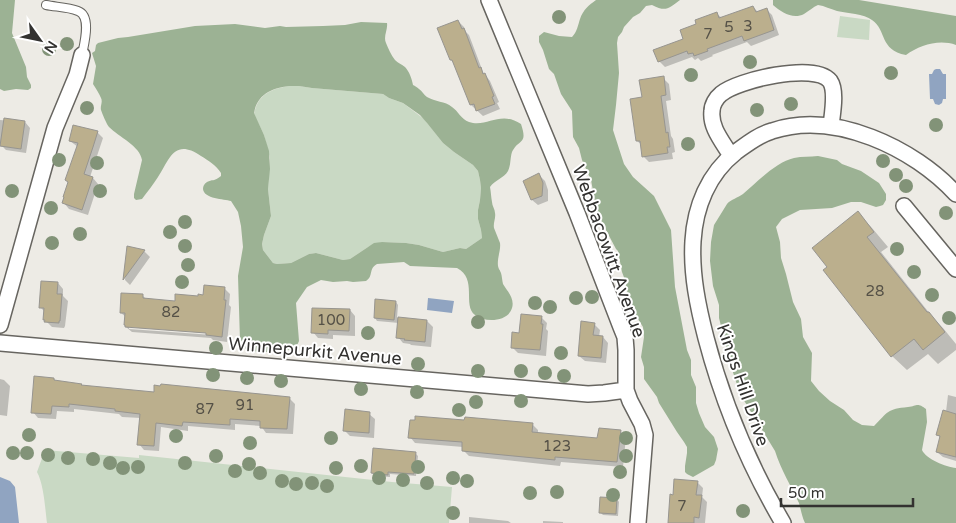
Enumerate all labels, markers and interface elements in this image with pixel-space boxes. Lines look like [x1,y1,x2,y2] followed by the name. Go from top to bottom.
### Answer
[15,15,65,65] north arrow
[743,17,753,35] house number: 3
[724,18,734,36] house number: 5
[703,25,713,43] house number: 7
[40,37,61,56] text: N
[567,162,651,340] street label: Webbacowitt Avenue
[866,282,884,300] house number: 28
[162,303,180,321] house number: 82
[317,311,345,329] house number: 100
[712,321,774,449] street label: Kings Hill Drive
[227,332,403,370] street label: Winnepurkit Avenue
[236,396,254,414] house number: 91
[196,400,214,418] house number: 87
[543,437,571,455] house number: 123
[781,476,914,508] scale bar
[788,484,825,502] text: 50 m
[677,497,687,515] house number: 7

